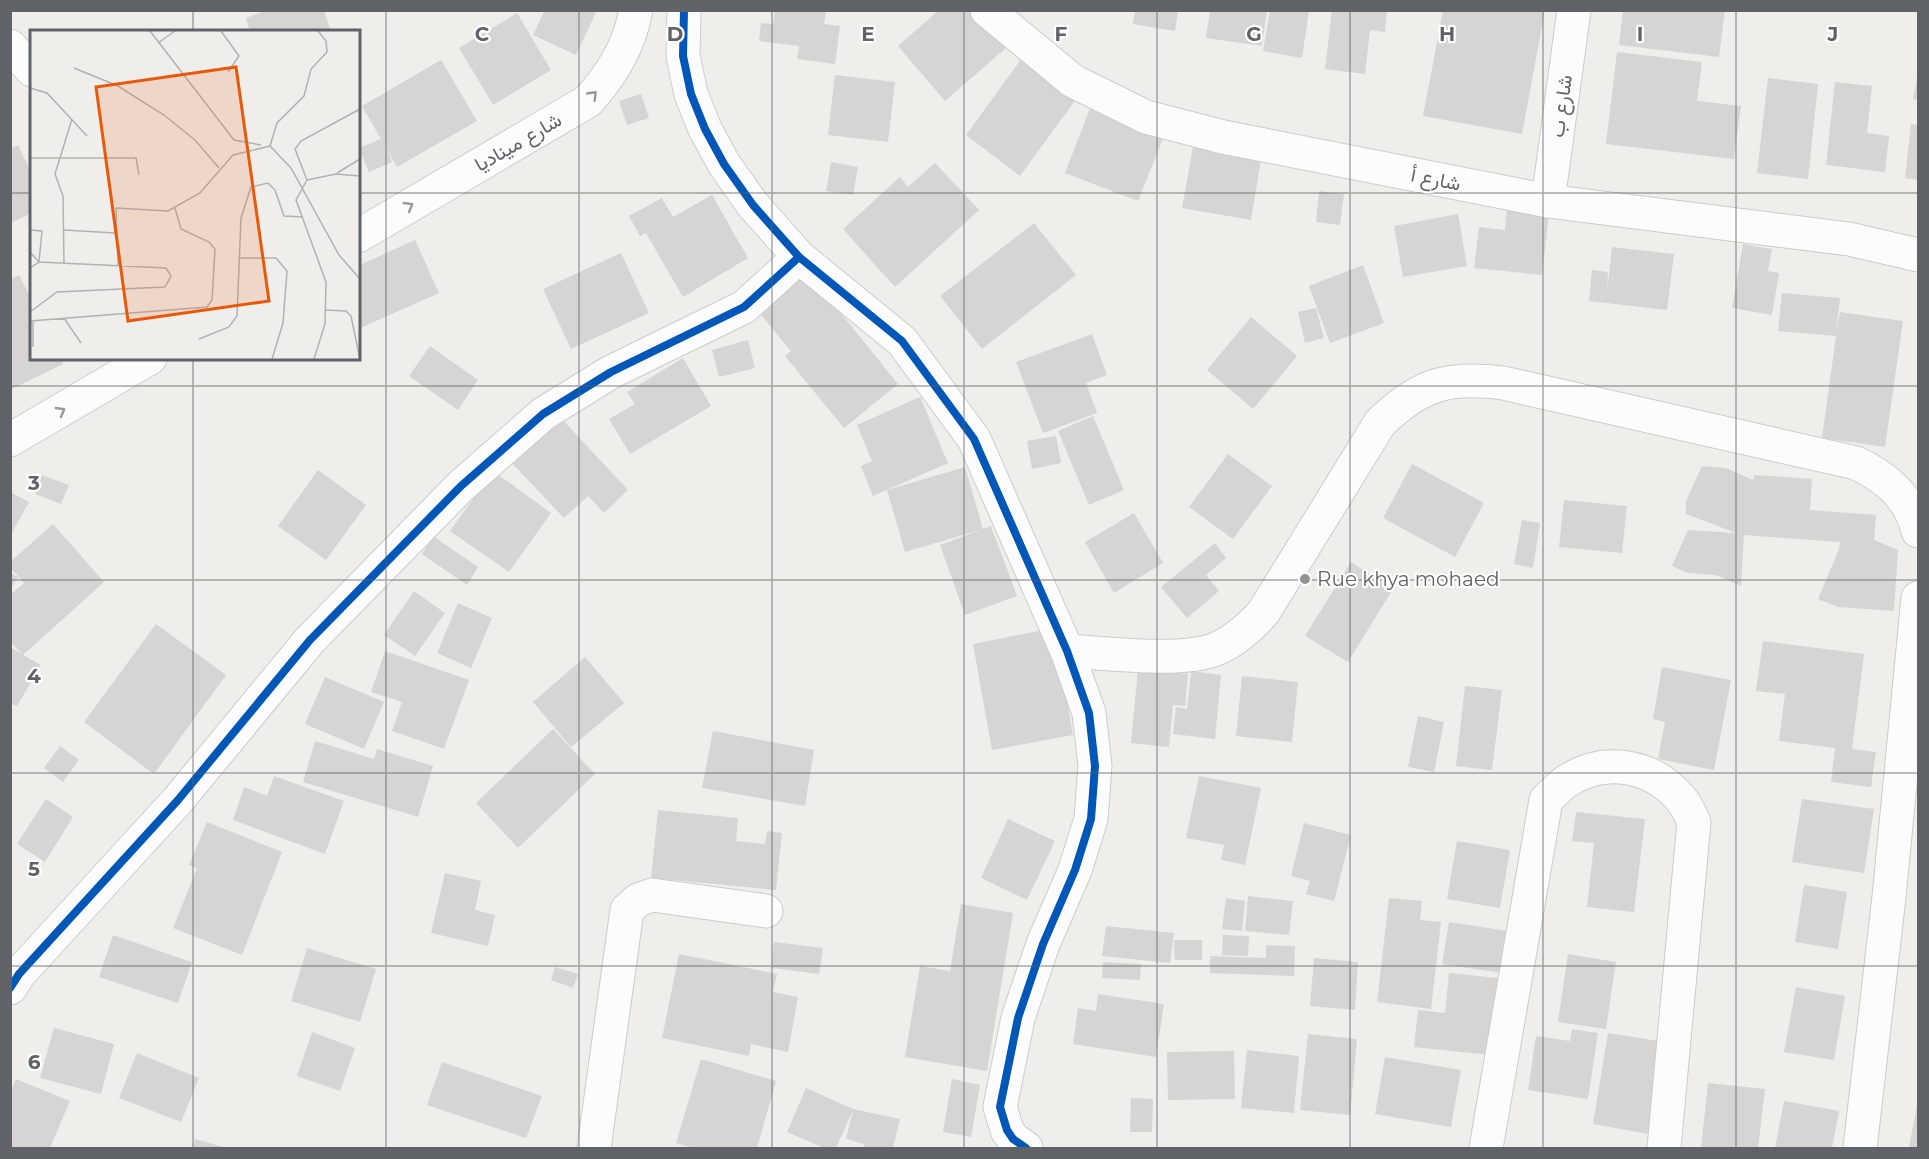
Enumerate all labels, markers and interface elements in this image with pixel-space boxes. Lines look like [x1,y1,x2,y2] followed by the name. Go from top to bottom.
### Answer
[475,22,490,46] text: C
[667,22,683,46] text: D
[861,22,875,46] text: E
[1055,22,1068,46] text: F
[1246,22,1262,46] text: G
[1439,22,1455,46] text: H
[1637,22,1643,46] text: I
[1827,22,1838,46] text: J
[30,30,360,360] inset map
[1545,73,1579,139] street label: شارع ب
[586,91,597,102] one-way arrow
[470,108,567,178] street label: شارع ميناديا
[1409,162,1463,198] street label: شارع أ
[403,202,413,214] one-way arrow
[55,407,65,418] one-way arrow
[27,471,40,495] text: 3
[1317,567,1500,591] place label: Rue khya mohaed
[1298,572,1312,586] marker: Rue khya mohaed
[27,664,41,688] text: 4
[28,857,40,881] text: 5
[28,1050,41,1074] text: 6

